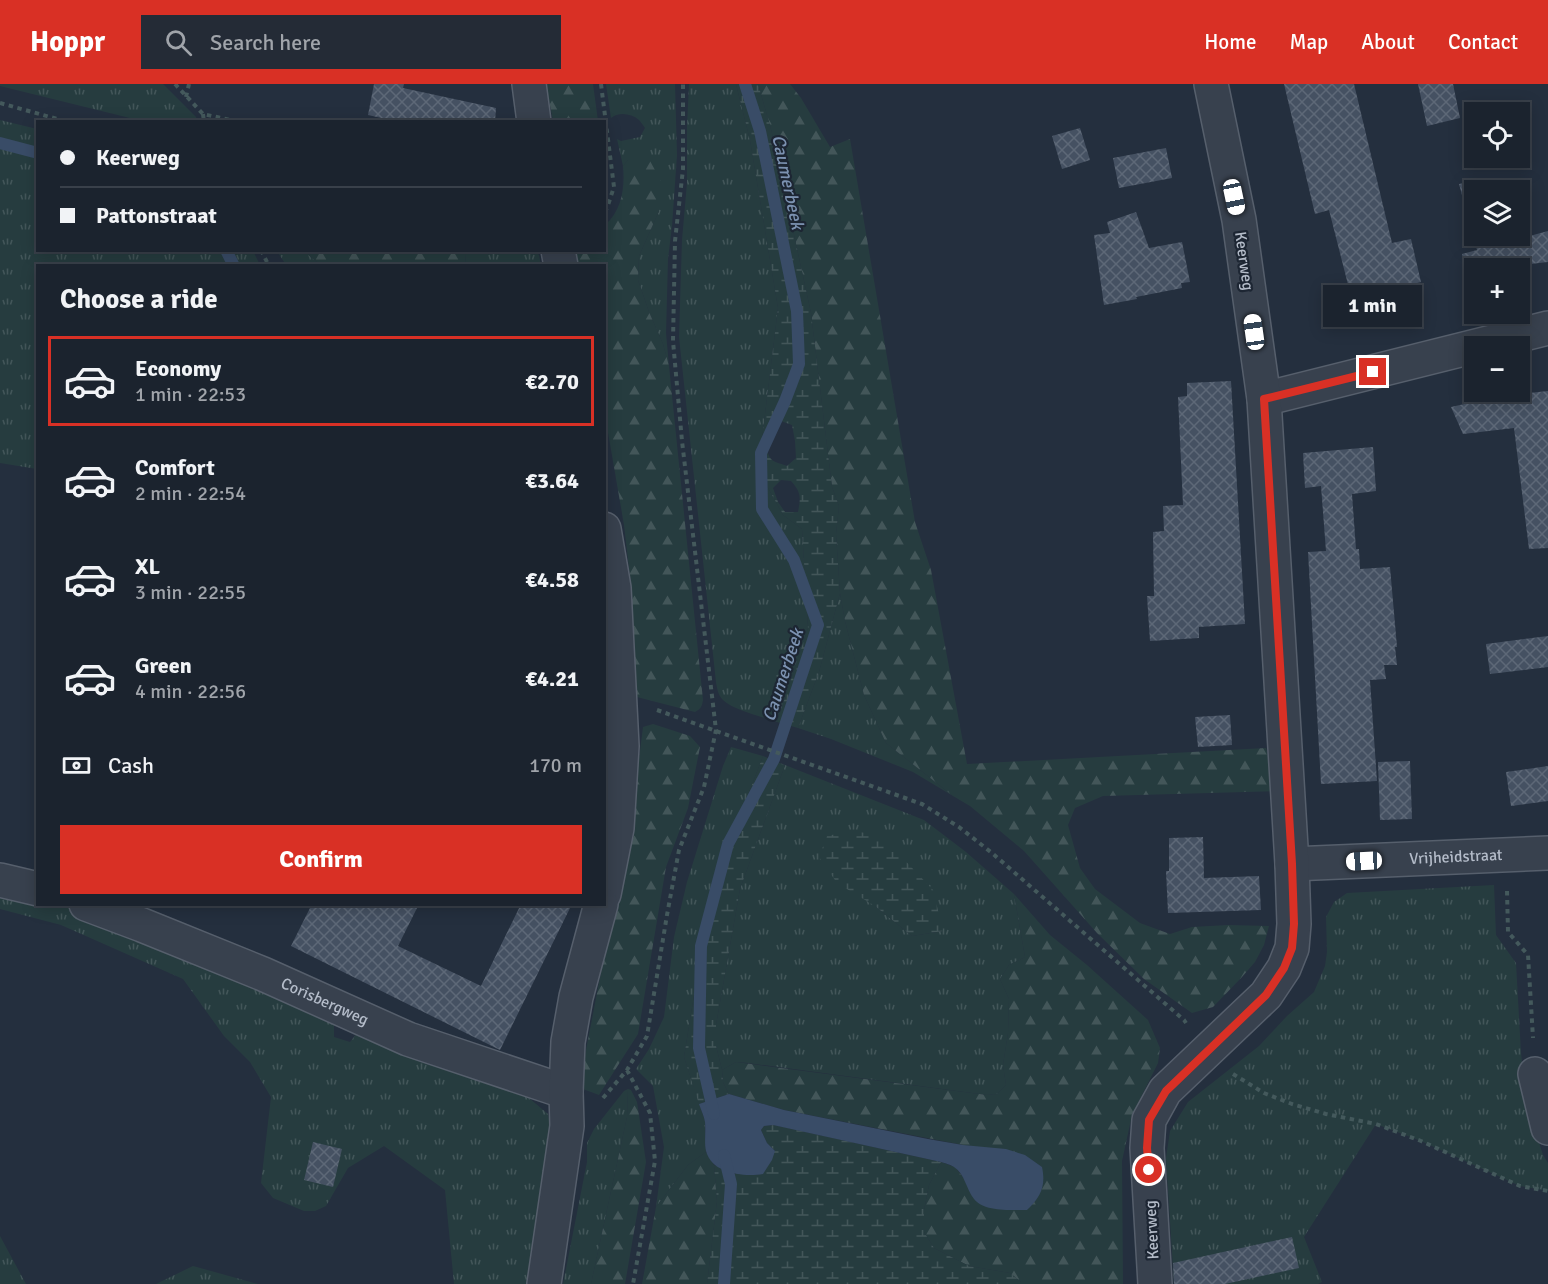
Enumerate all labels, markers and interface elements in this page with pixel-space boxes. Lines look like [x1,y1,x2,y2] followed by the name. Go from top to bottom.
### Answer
[141,15,561,69] search box
[30,25,105,59] text: Hoppr
[162,26,195,59] icon: search
[210,29,321,56] text: Search here
[1204,29,1257,55] text: Home
[1290,29,1328,55] text: Map
[1361,29,1415,55] text: About
[1448,29,1518,55] text: Contact
[1464,102,1530,402] map controls
[1464,102,1530,168] button: locate
[767,133,809,233] water label: Caumerbeek
[96,144,180,171] text: Keerweg
[1221,178,1247,216] car
[1464,180,1530,246] button: layers
[96,202,217,229] text: Pattonstraat
[1230,230,1258,292] street label: Keerweg
[1464,258,1530,324] button: +
[60,283,218,316] text: Choose a ride
[1324,285,1422,327] callout: 1 min
[1348,293,1397,318] text: 1 min
[1243,313,1265,351] car
[1464,336,1530,402] button: −
[63,354,117,408] icon: car
[135,355,221,382] text: Economy
[1359,358,1386,385] route end
[525,368,579,395] text: €2.70
[135,382,246,407] text: 1 min · 22:53
[63,453,117,507] icon: car
[135,454,215,481] text: Comfort
[525,467,579,494] text: €3.64
[135,481,246,506] text: 2 min · 22:54
[63,552,117,606] icon: car
[135,553,160,580] text: XL
[525,566,579,593] text: €4.58
[135,580,246,605] text: 3 min · 22:55
[758,624,809,724] water label: Caumerbeek
[63,651,117,705] icon: car
[135,652,192,679] text: Green
[525,665,579,692] text: €4.21
[135,679,246,704] text: 4 min · 22:56
[60,749,93,782] icon: cash
[108,752,154,779] text: Cash
[529,753,582,778] text: 170 m
[60,825,582,894] button: Confirm
[1409,845,1503,869] street label: Vrijheidstraat
[1346,851,1382,871] car
[278,973,372,1030] street label: Corisbergweg
[1135,1156,1162,1183] route start
[1140,1200,1164,1260] street label: Keerweg

